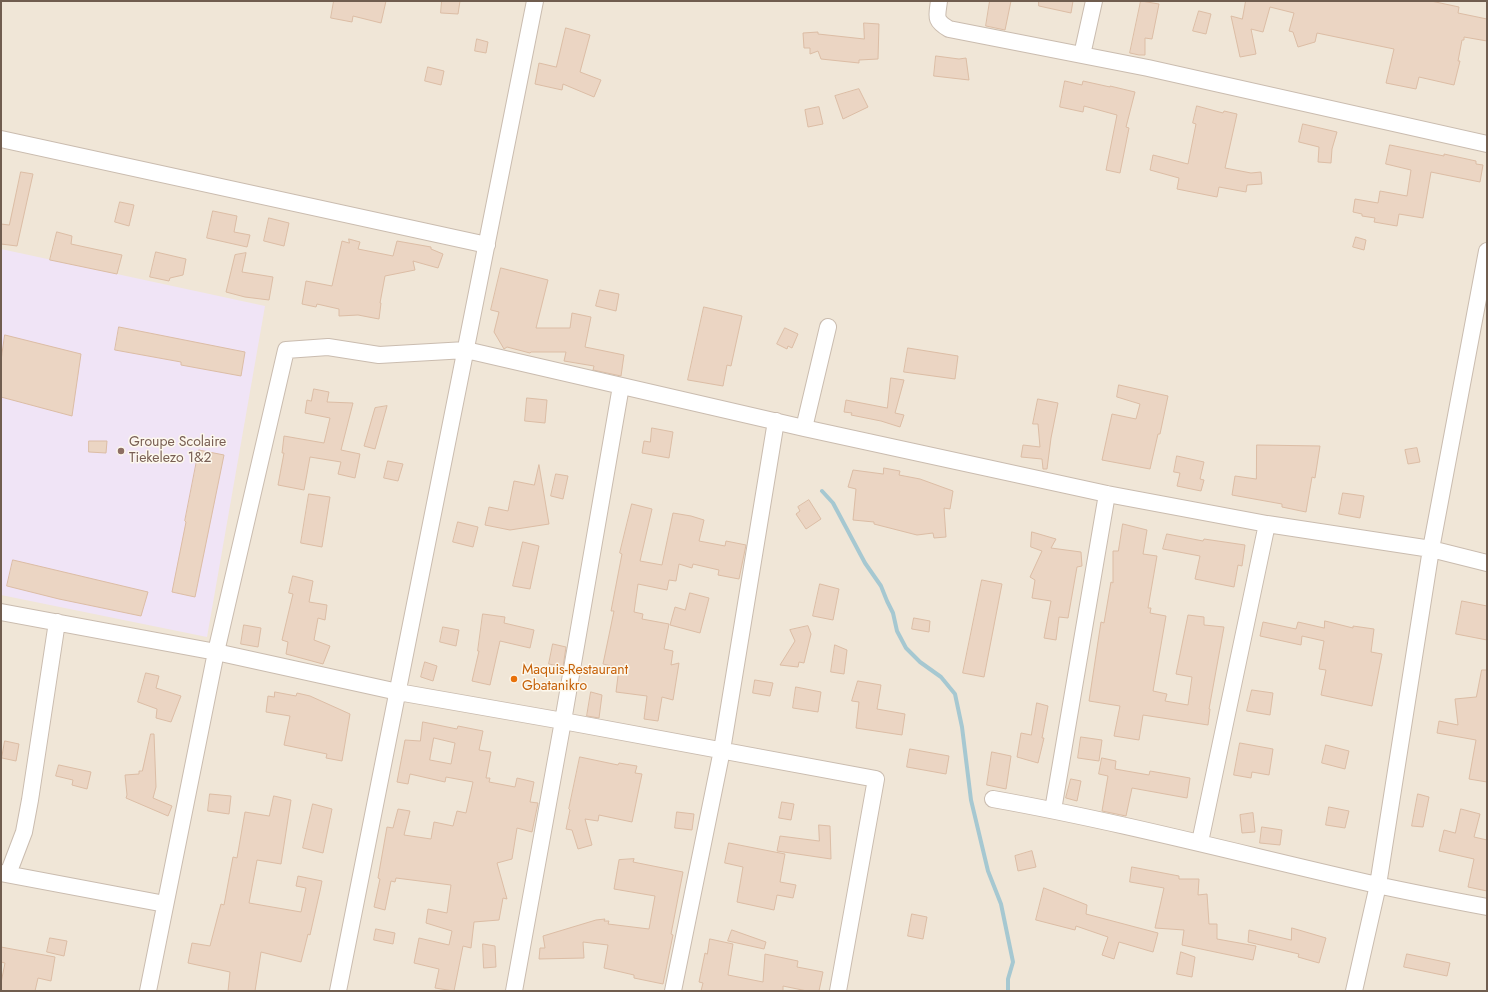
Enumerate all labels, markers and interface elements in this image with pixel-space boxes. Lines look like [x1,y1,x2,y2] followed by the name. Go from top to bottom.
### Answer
[129,435,226,468] place label: Groupe Scolaire Tiekelezo 1&2
[116,446,126,456] marker: Groupe Scolaire Tiekelezo 1&2
[522,663,628,696] place label: Maquis-Restaurant Gbatanikro
[509,674,519,684] marker: Maquis-Restaurant Gbatanikro

